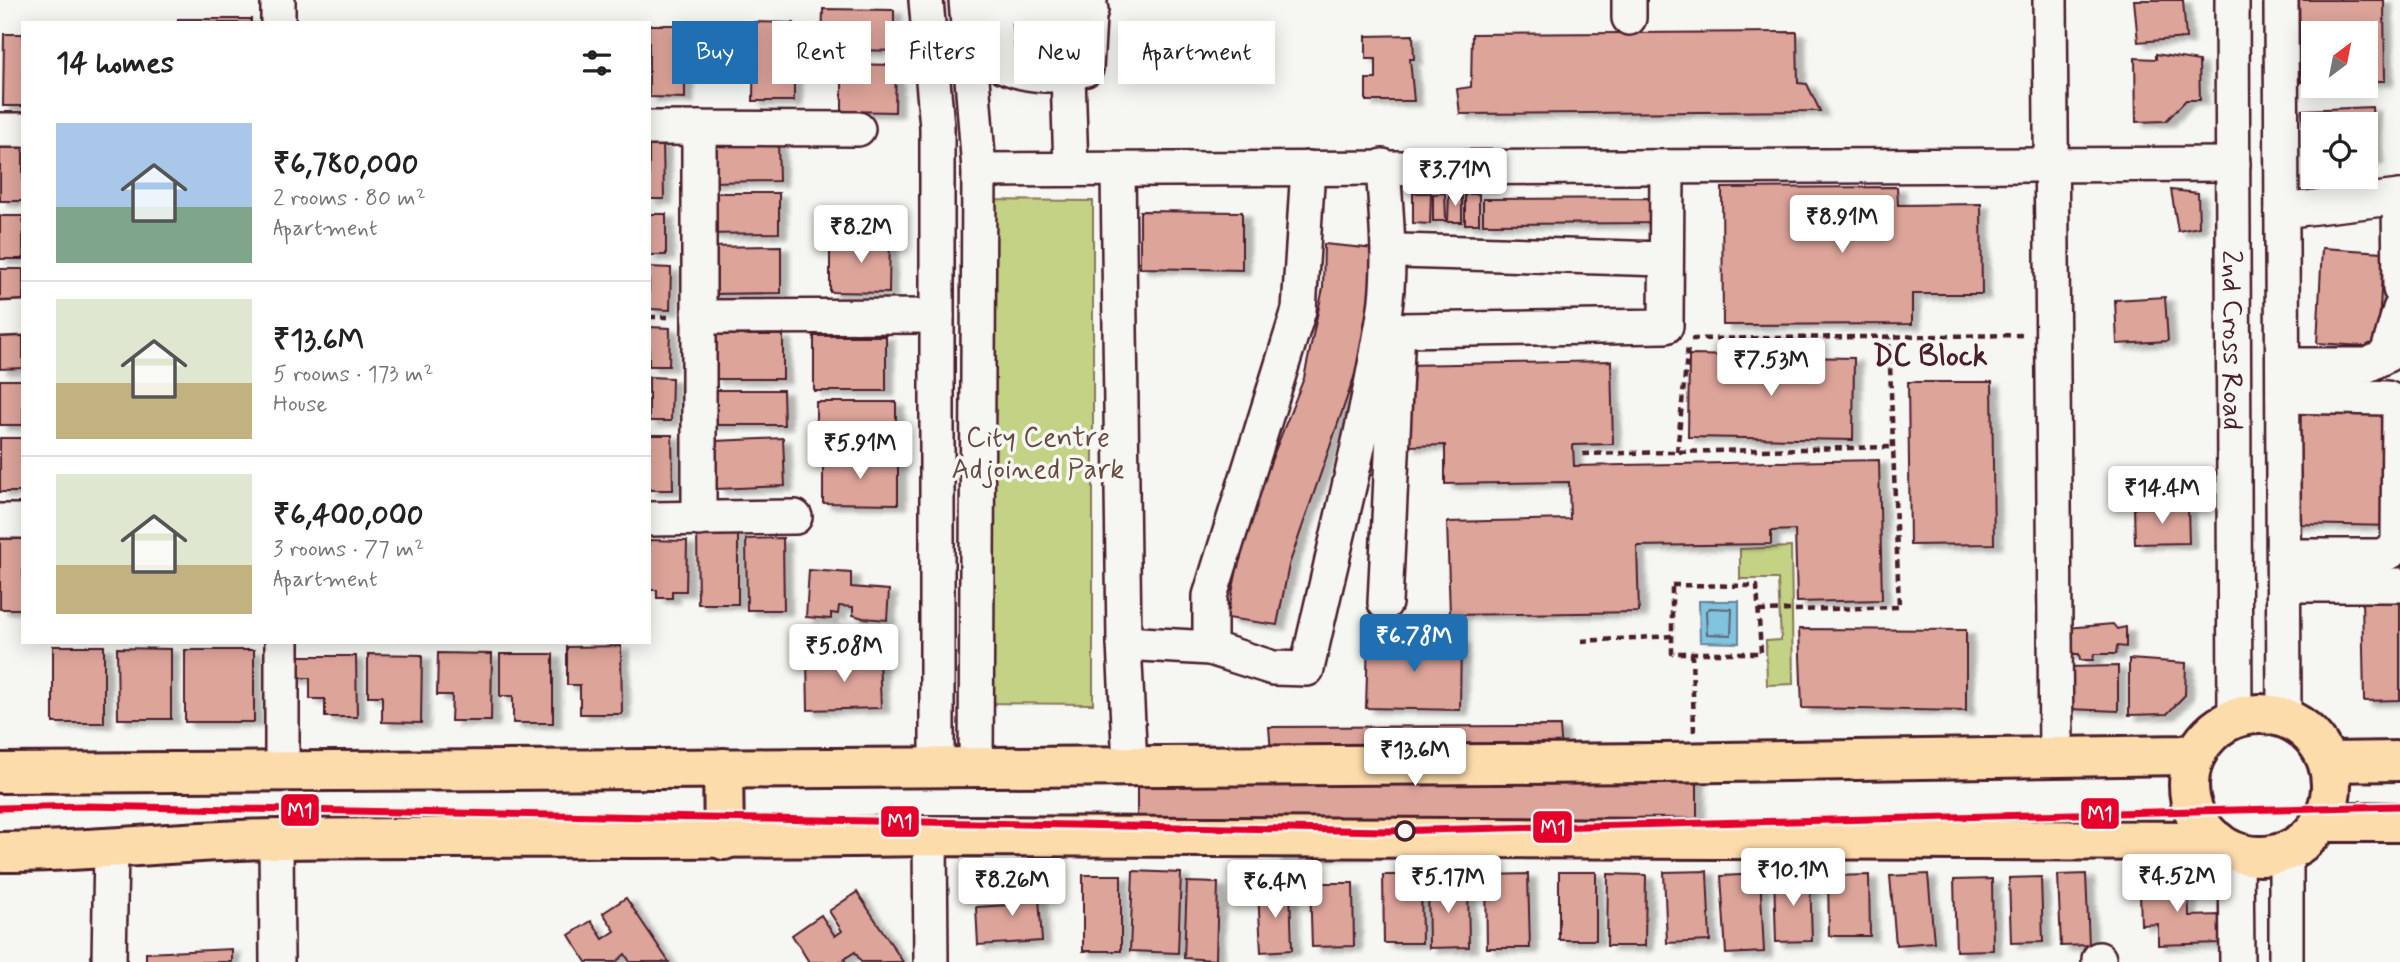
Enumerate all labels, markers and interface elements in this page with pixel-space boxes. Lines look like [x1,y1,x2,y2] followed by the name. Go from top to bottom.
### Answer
[672,21,758,84] chip: Buy
[772,21,871,84] chip: Rent
[885,21,1000,84] chip: Filters
[1014,21,1104,84] chip: New
[1118,21,1275,84] chip: Apartment
[2301,21,2378,98] north arrow
[2301,21,2378,189] map controls
[56,44,174,83] text: 14 homes
[578,44,616,82] icon: filters
[2301,112,2378,189] button: locate
[273,145,419,184] text: ₹6,780,000
[1398,148,1512,208] pin: ₹3.71M
[112,151,196,235] icon: home
[1419,156,1491,186] text: ₹3.71M
[273,184,426,214] text: 2 rooms · 80 m²
[1785,196,1899,255] pin: ₹8.91M
[1806,203,1878,233] text: ₹8.91M
[812,205,910,265] pin: ₹8.2M
[830,213,892,243] text: ₹8.2M
[273,214,378,244] text: Apartment
[2212,250,2250,430] street label: 2nd Cross Road
[273,321,364,360] text: ₹13.6M
[112,327,196,411] icon: home
[1872,337,1988,376] district label: DC Block
[1714,338,1828,398] pin: ₹7.53M
[1733,346,1809,376] text: ₹7.53M
[273,360,433,390] text: 5 rooms · 173 m²
[273,390,327,420] text: House
[952,420,1125,489] park label: City Centre Adjoined Park
[803,421,917,481] pin: ₹5.91M
[823,429,897,459] text: ₹5.91M
[2105,466,2219,526] pin: ₹14.4M
[2124,474,2200,504] text: ₹14.4M
[273,496,423,535] text: ₹6,400,000
[112,502,196,586] icon: home
[273,535,424,565] text: 3 rooms · 77 m²
[273,565,378,595] text: Apartment
[1357,614,1471,674] pin: ₹6.78M
[1376,622,1452,652] text: ₹6.78M
[787,624,901,684] pin: ₹5.08M
[805,632,883,662] text: ₹5.08M
[1358,728,1472,788] pin: ₹13.6M
[1380,736,1450,766] text: ₹13.6M
[280,793,320,827] line badge: M1
[2080,797,2120,830] line badge: M1
[287,799,313,824] text: M1
[2087,802,2113,827] text: M1
[880,805,920,838] line badge: M1
[887,810,913,835] text: M1
[1532,810,1573,844] line badge: M1
[1540,816,1566,841] text: M1
[1395,821,1415,841] unlabelled marker
[1736,848,1850,908] pin: ₹10.1M
[2120,855,2234,914] pin: ₹4.52M
[1391,856,1505,915] pin: ₹5.17M
[1757,856,1829,886] text: ₹10.1M
[955,858,1069,918] pin: ₹8.26M
[1226,860,1324,920] pin: ₹6.4M
[2138,862,2216,892] text: ₹4.52M
[1411,863,1485,893] text: ₹5.17M
[974,866,1050,896] text: ₹8.26M
[1243,868,1307,898] text: ₹6.4M

